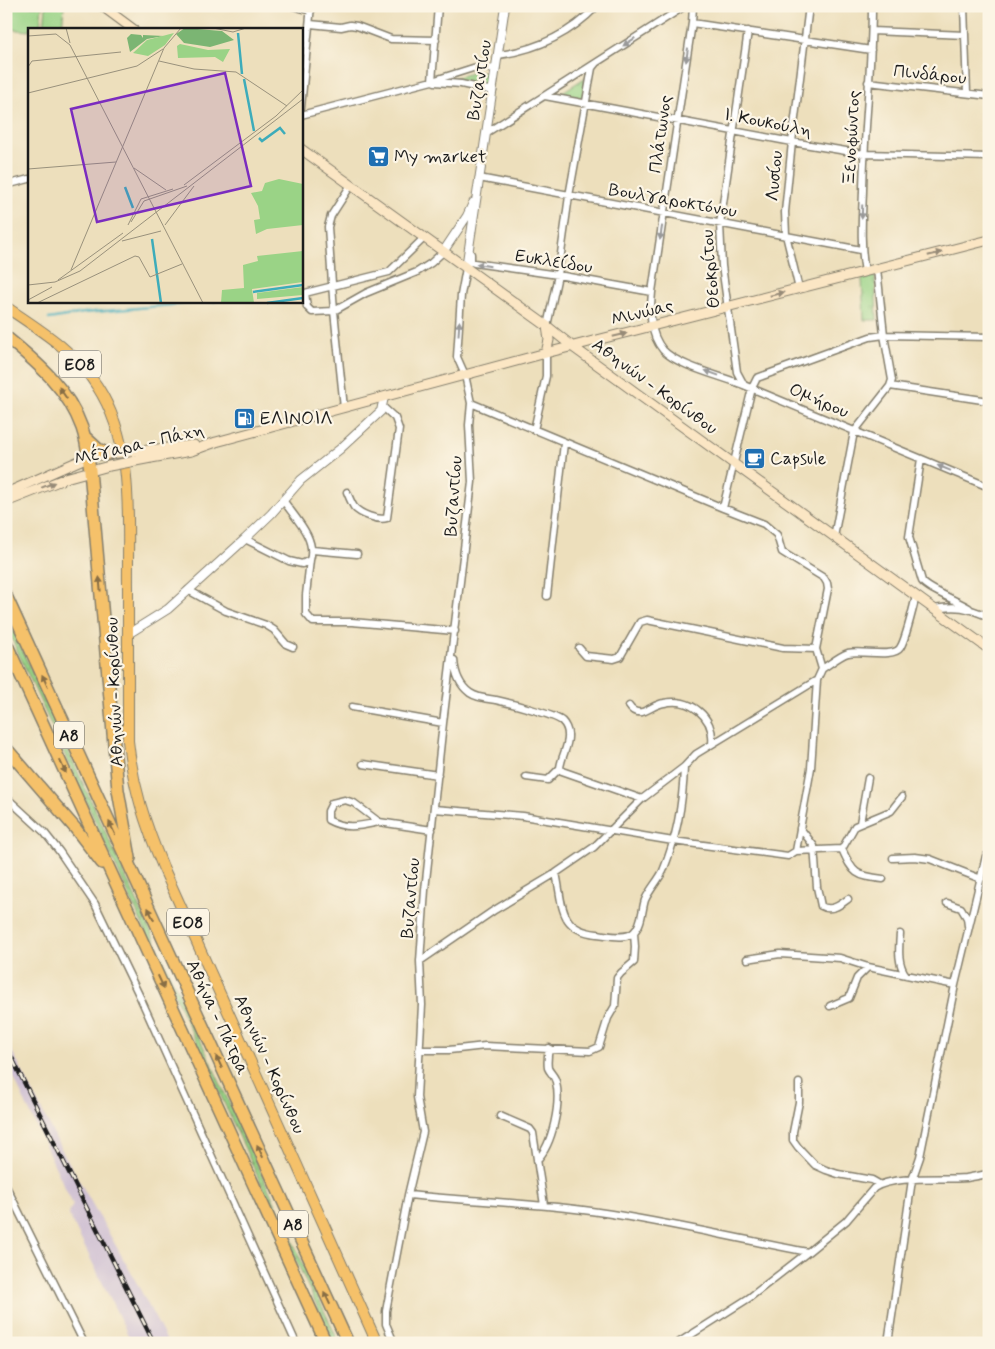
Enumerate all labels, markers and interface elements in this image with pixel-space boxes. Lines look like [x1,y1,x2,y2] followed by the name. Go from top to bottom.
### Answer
[28,28,302,302] inset map
[622,37,636,47] one-way arrow
[462,38,498,122] street label: Βυζαντίου
[683,47,691,63] one-way arrow
[892,59,967,91] street label: Πινδάρου
[838,90,866,186] street label: Ξενοφώντος
[644,94,678,175] street label: Πλάτωνος
[722,103,814,143] street label: Ι. Κουκούλη
[366,144,390,168] supermarket icon: My market
[394,145,486,169] place label: My market
[761,150,789,202] street label: Λυσίου
[607,178,739,224] street label: Βουλγαροκτόνου
[858,204,866,220] one-way arrow
[656,225,664,241] one-way arrow
[696,228,726,309] street label: Θεοκρίτου
[513,244,594,280] street label: Ευκλείδου
[927,250,942,258] one-way arrow
[474,260,490,268] one-way arrow
[770,290,785,298] one-way arrow
[609,294,676,332] street label: Μινώας
[456,320,464,336] one-way arrow
[613,330,628,338] one-way arrow
[587,333,722,441] street label: Αθηνών - Κορίνθου
[59,350,101,378] road number: ΕΟ8
[705,369,720,376] one-way arrow
[785,378,852,424] street label: Ομήρου
[58,387,68,400] one-way arrow
[232,406,256,430] fuel station icon: ΕΛΙΝΟΙΛ
[260,407,332,431] place label: ΕΛΙΝΟΙΛ
[72,417,207,472] street label: Μέγαρα - Πάχη
[742,446,766,470] cafe icon: Capsule
[770,447,826,471] place label: Capsule
[439,455,469,537] street label: Βυζαντίου
[936,464,951,472] one-way arrow
[41,481,55,489] one-way arrow
[96,576,104,592] one-way arrow
[100,617,130,767] street label: Αθηνών - Κορίνθου
[40,674,48,688] one-way arrow
[54,722,84,748] road number: Α8
[59,760,67,774] one-way arrow
[108,821,116,835] one-way arrow
[396,857,426,939] street label: Βυζαντίου
[147,907,155,921] one-way arrow
[167,909,209,936] road number: ΕΟ8
[180,956,254,1079] street label: Αθήνα - Πάτρα
[157,975,165,989] one-way arrow
[228,991,311,1138] street label: Αθηνών - Κορίνθου
[215,1055,223,1069] one-way arrow
[255,1144,263,1158] one-way arrow
[278,1210,308,1238] road number: Α8
[323,1291,331,1305] one-way arrow

